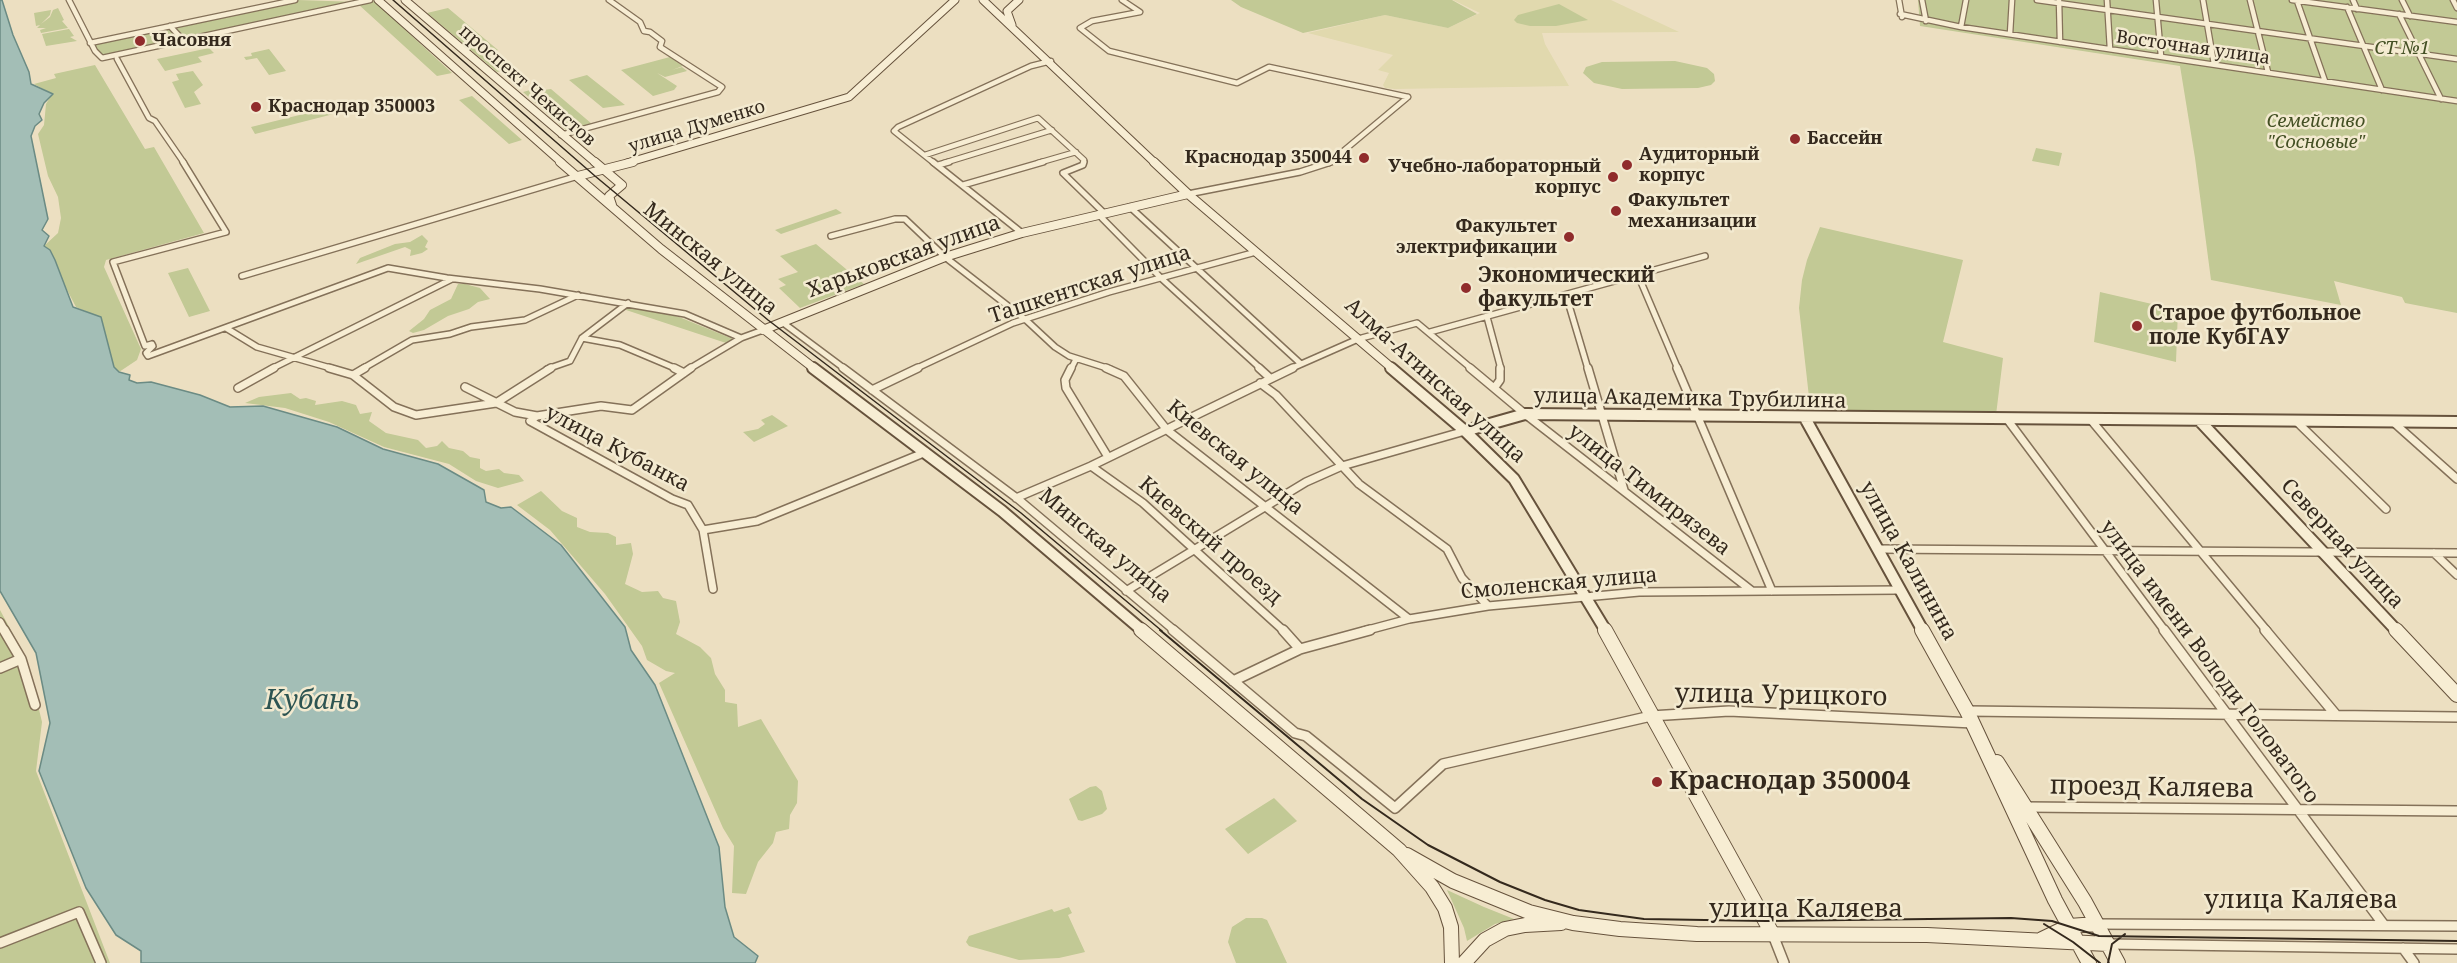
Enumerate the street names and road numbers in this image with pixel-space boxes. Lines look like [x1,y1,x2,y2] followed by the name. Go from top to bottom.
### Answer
[454,21,600,151] street label: проспект Чекистов
[2115,27,2271,69] street label: Восточная улица
[626,96,768,158] street label: улица Думенко
[638,197,782,321] street label: Минская улица
[804,210,1004,304] street label: Харьковская улица
[986,240,1194,330] street label: Ташкентская улица
[1339,293,1531,469] street label: Алма-Атинская улица
[1533,384,1847,414] street label: улица Академика Трубилина
[1161,395,1309,521] street label: Киевская улица
[541,400,693,498] street label: улица Кубанка
[1563,419,1735,561] street label: улица Тимирязева
[1133,472,1287,610] street label: Киевский проезд
[2275,474,2409,614] street label: Северная улица
[1854,477,1962,645] street label: улица Калинина
[1034,483,1176,609] street label: Минская улица
[2094,515,2324,809] street label: улица имени Володи Головатого
[1460,563,1658,605] street label: Смоленская улица
[1674,679,1888,713] street label: улица Урицкого
[2049,771,2255,805] street label: проезд Каляева
[2204,885,2398,917] street label: улица Каляева
[1709,894,1903,926] street label: улица Каляева

